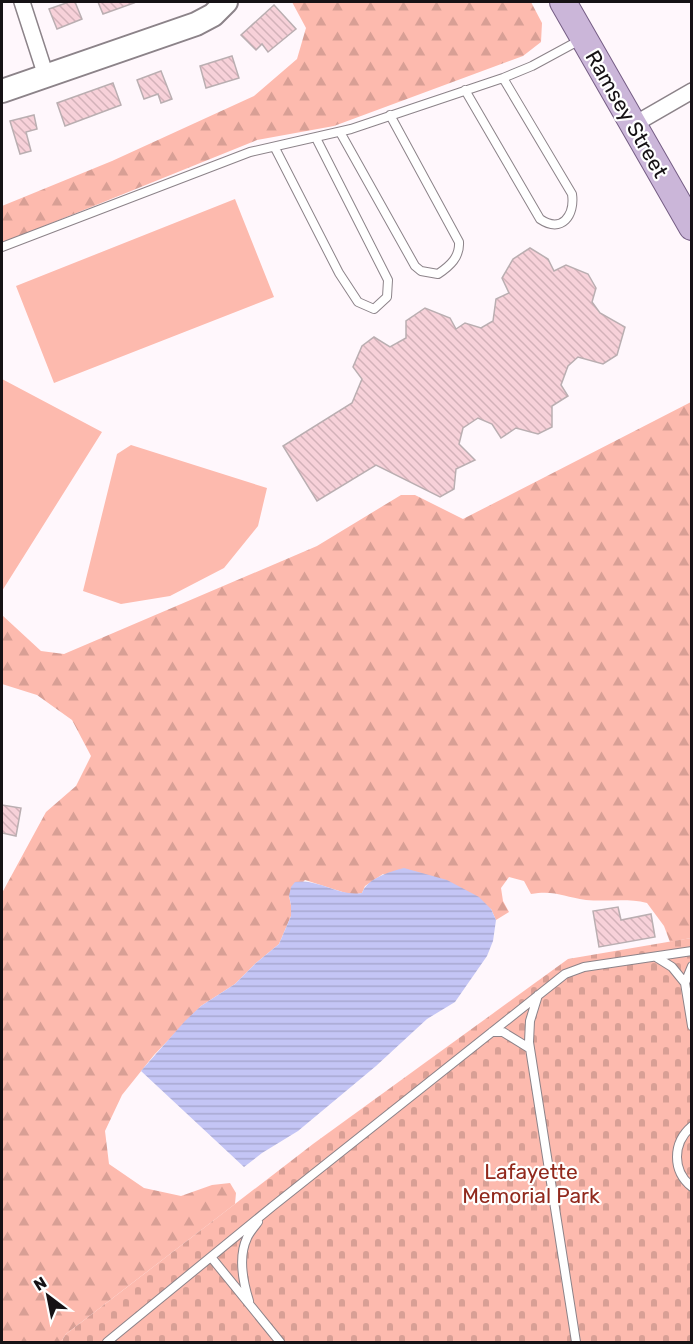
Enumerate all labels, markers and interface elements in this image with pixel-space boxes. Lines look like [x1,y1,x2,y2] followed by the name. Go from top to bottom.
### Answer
[580,46,674,182] street label: Ramsey Street
[462,1159,600,1208] park label: Lafayette Memorial Park
[18,1266,78,1326] north arrow
[30,1273,50,1295] text: N

